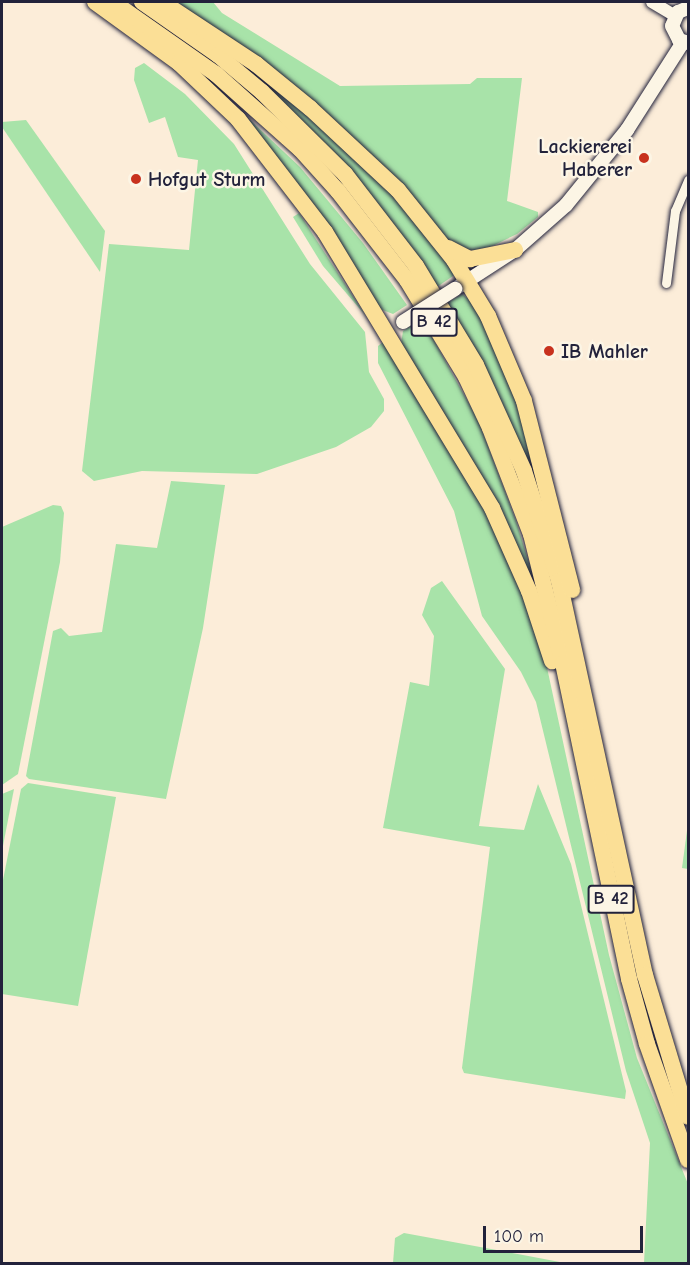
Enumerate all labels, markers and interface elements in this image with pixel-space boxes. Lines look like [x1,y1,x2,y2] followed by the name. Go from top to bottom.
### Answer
[538,134,632,181] place label: Lackiererei Haberer
[637,151,651,165] marker: Lackiererei Haberer
[148,167,265,191] place label: Hofgut Sturm
[129,172,143,186] marker: Hofgut Sturm
[410,307,458,337] road number: B 42
[561,339,648,363] place label: IB Mahler
[542,344,556,358] marker: IB Mahler
[587,884,635,914] road number: B 42
[486,1214,646,1252] scale bar
[494,1226,544,1247] text: 100 m

